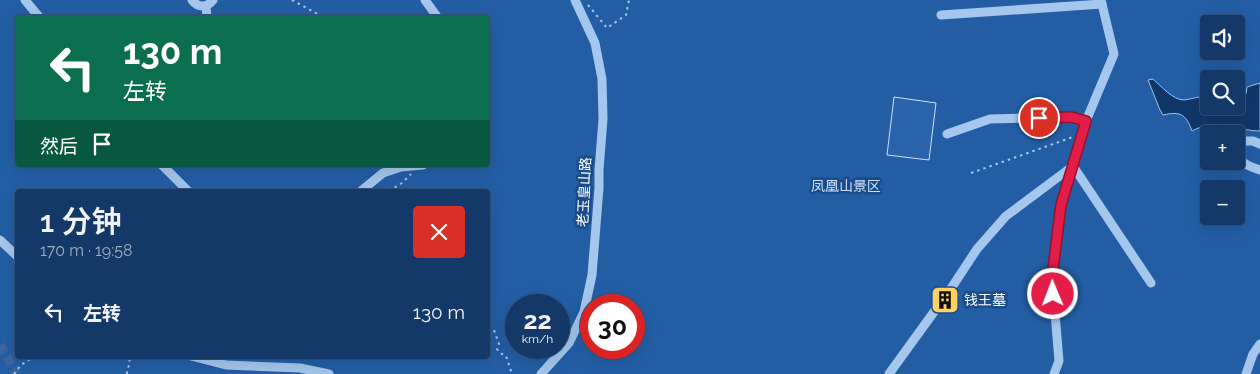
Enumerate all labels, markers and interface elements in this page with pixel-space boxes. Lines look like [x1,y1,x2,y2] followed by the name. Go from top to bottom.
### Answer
[1200,15,1245,225] map controls
[1200,15,1245,60] button: sound
[123,31,222,72] text: 130 m
[40,35,105,100] icon: left
[1200,70,1245,115] button: search
[123,78,167,104] text: 左转
[1018,97,1060,139] pin
[1025,104,1053,132] icon: arrive
[1200,125,1245,170] button: +
[88,130,116,158] icon: arrive
[40,135,78,157] text: 然后
[574,157,594,227] street label: 老玉皇山路
[811,178,881,194] park label: 凤凰山景区
[1200,180,1245,225] button: −
[40,204,122,239] text: 1 分钟
[413,206,465,258] button: close
[40,241,132,260] text: 170 m · 19:58
[1026,267,1078,319] position arrow
[930,285,960,315] building icon: 钱王墓
[964,292,1006,308] place label: 钱王墓
[580,294,645,359] speed limit sign: 30
[40,298,68,326] icon: left
[413,301,465,323] text: 130 m
[83,302,121,324] text: 左转
[523,305,552,335] text: 22
[522,332,553,346] text: km/h

